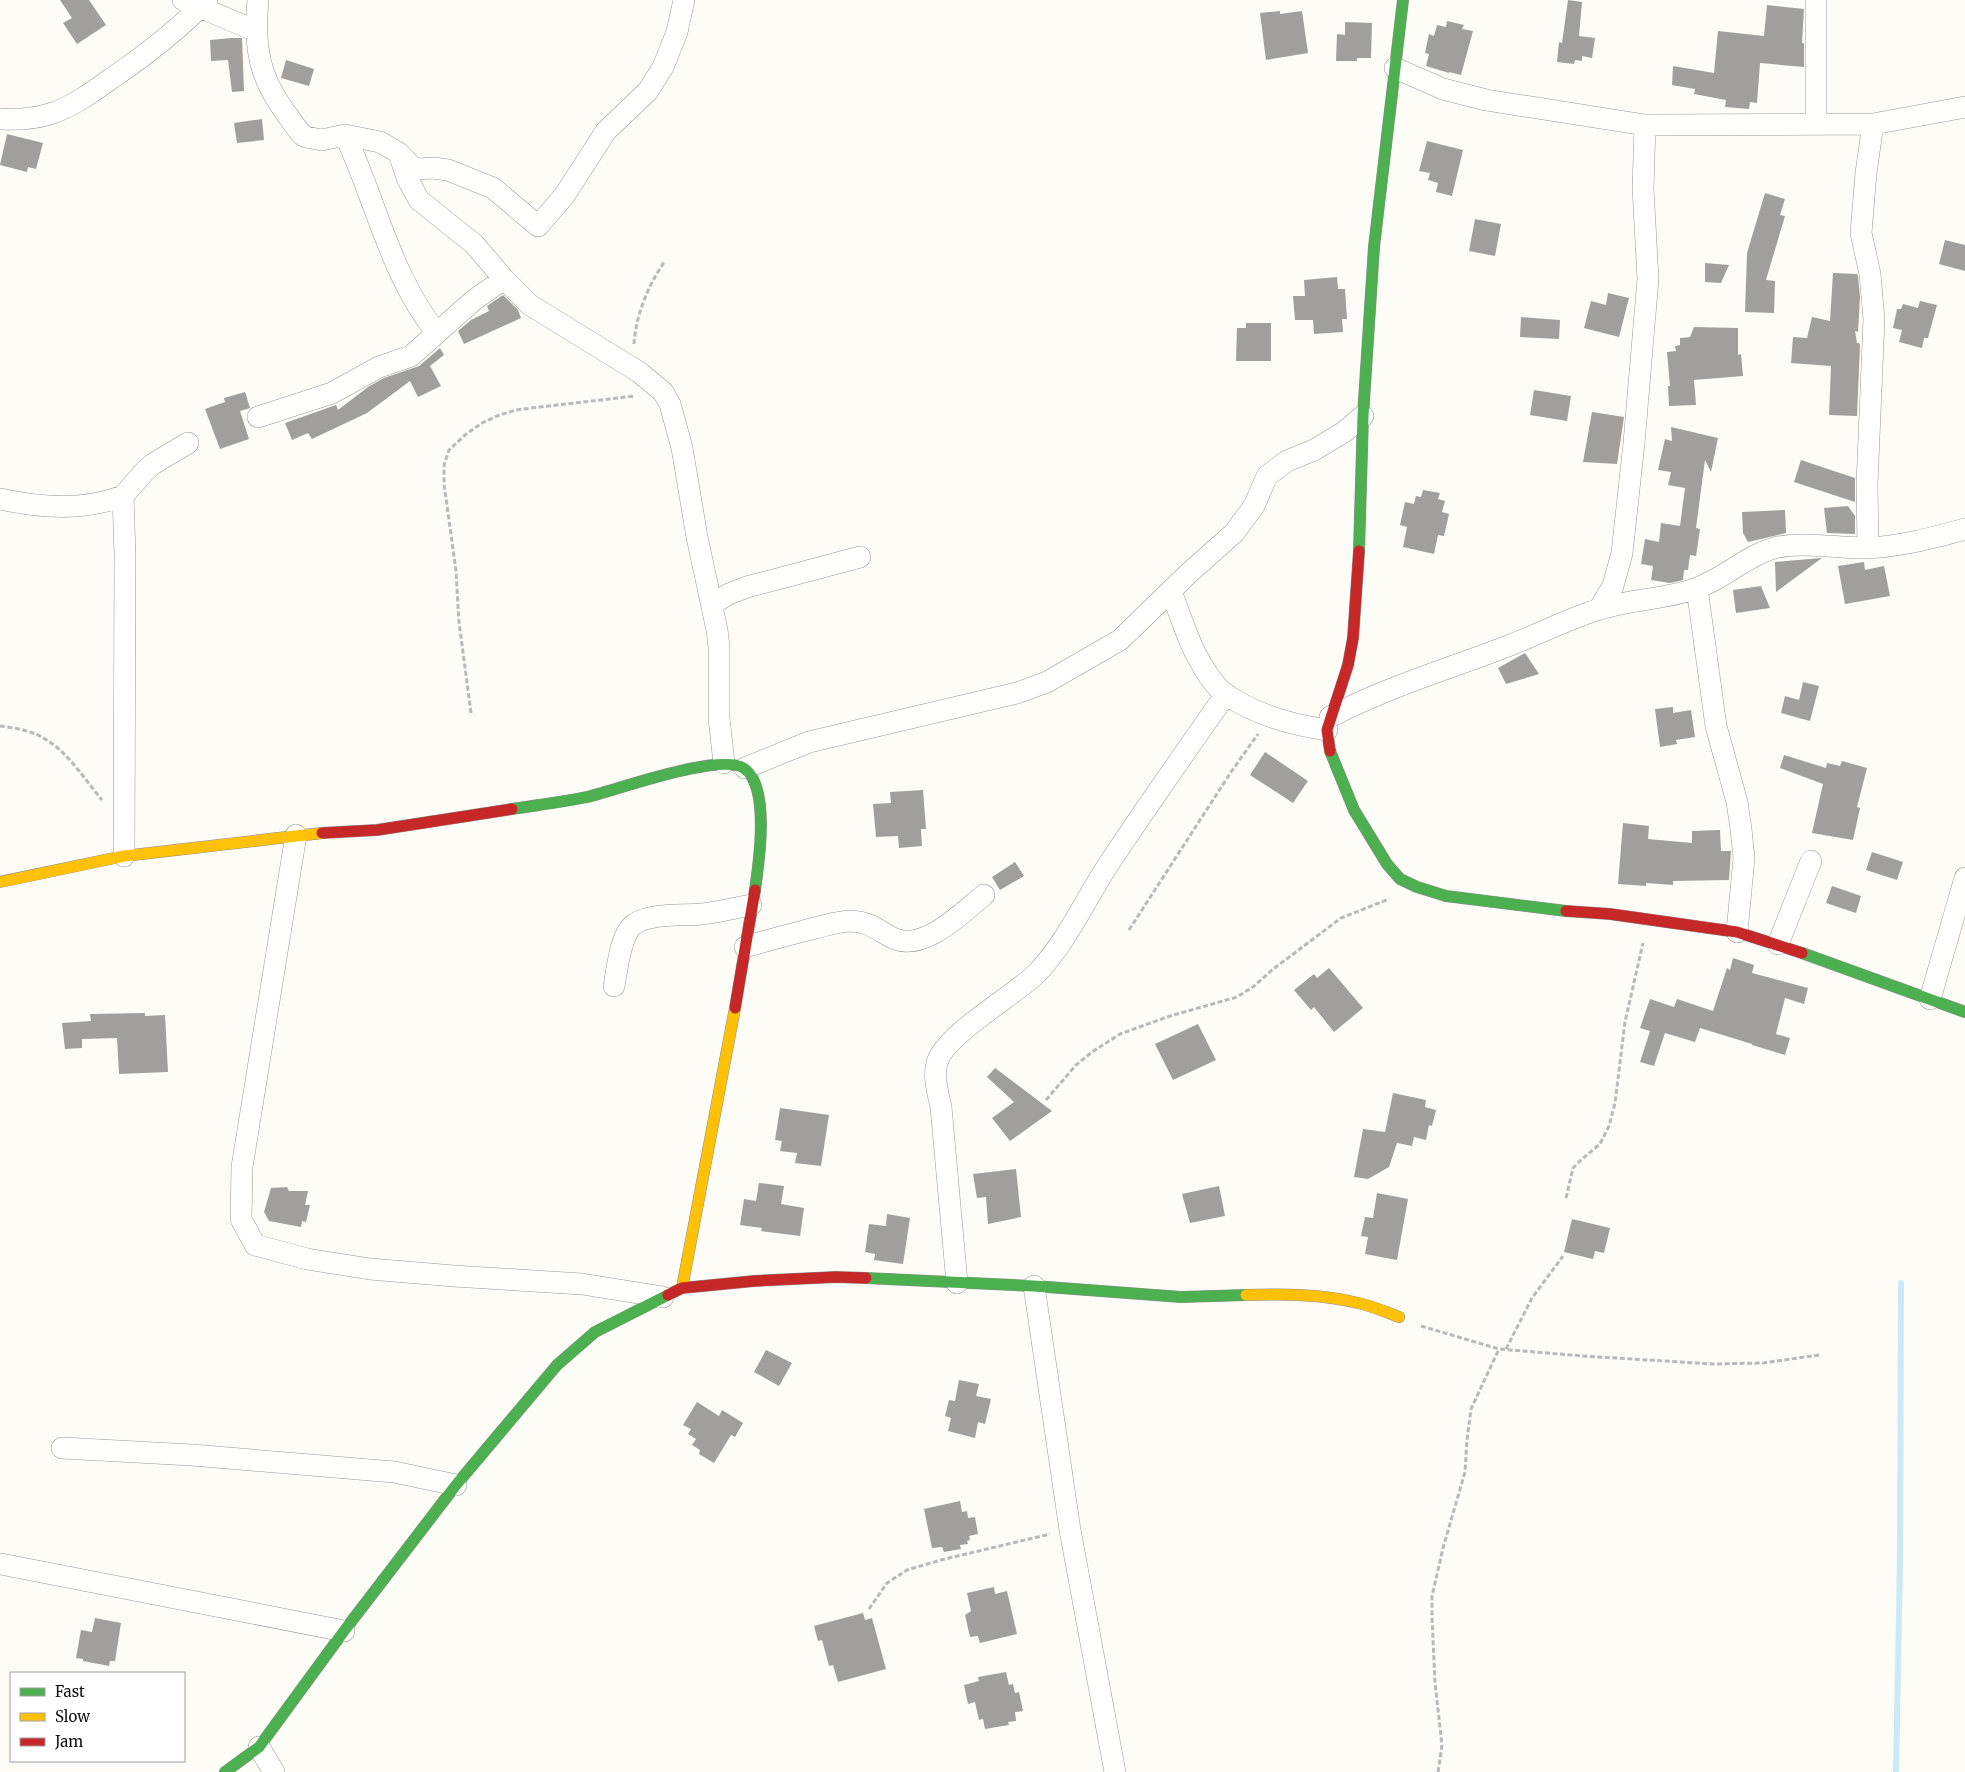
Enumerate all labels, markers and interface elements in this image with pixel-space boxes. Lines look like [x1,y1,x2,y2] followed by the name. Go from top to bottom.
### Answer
[10,1672,185,1762] legend
[55,1682,85,1701] text: Fast
[55,1707,90,1726] text: Slow
[54,1732,83,1751] text: Jam

